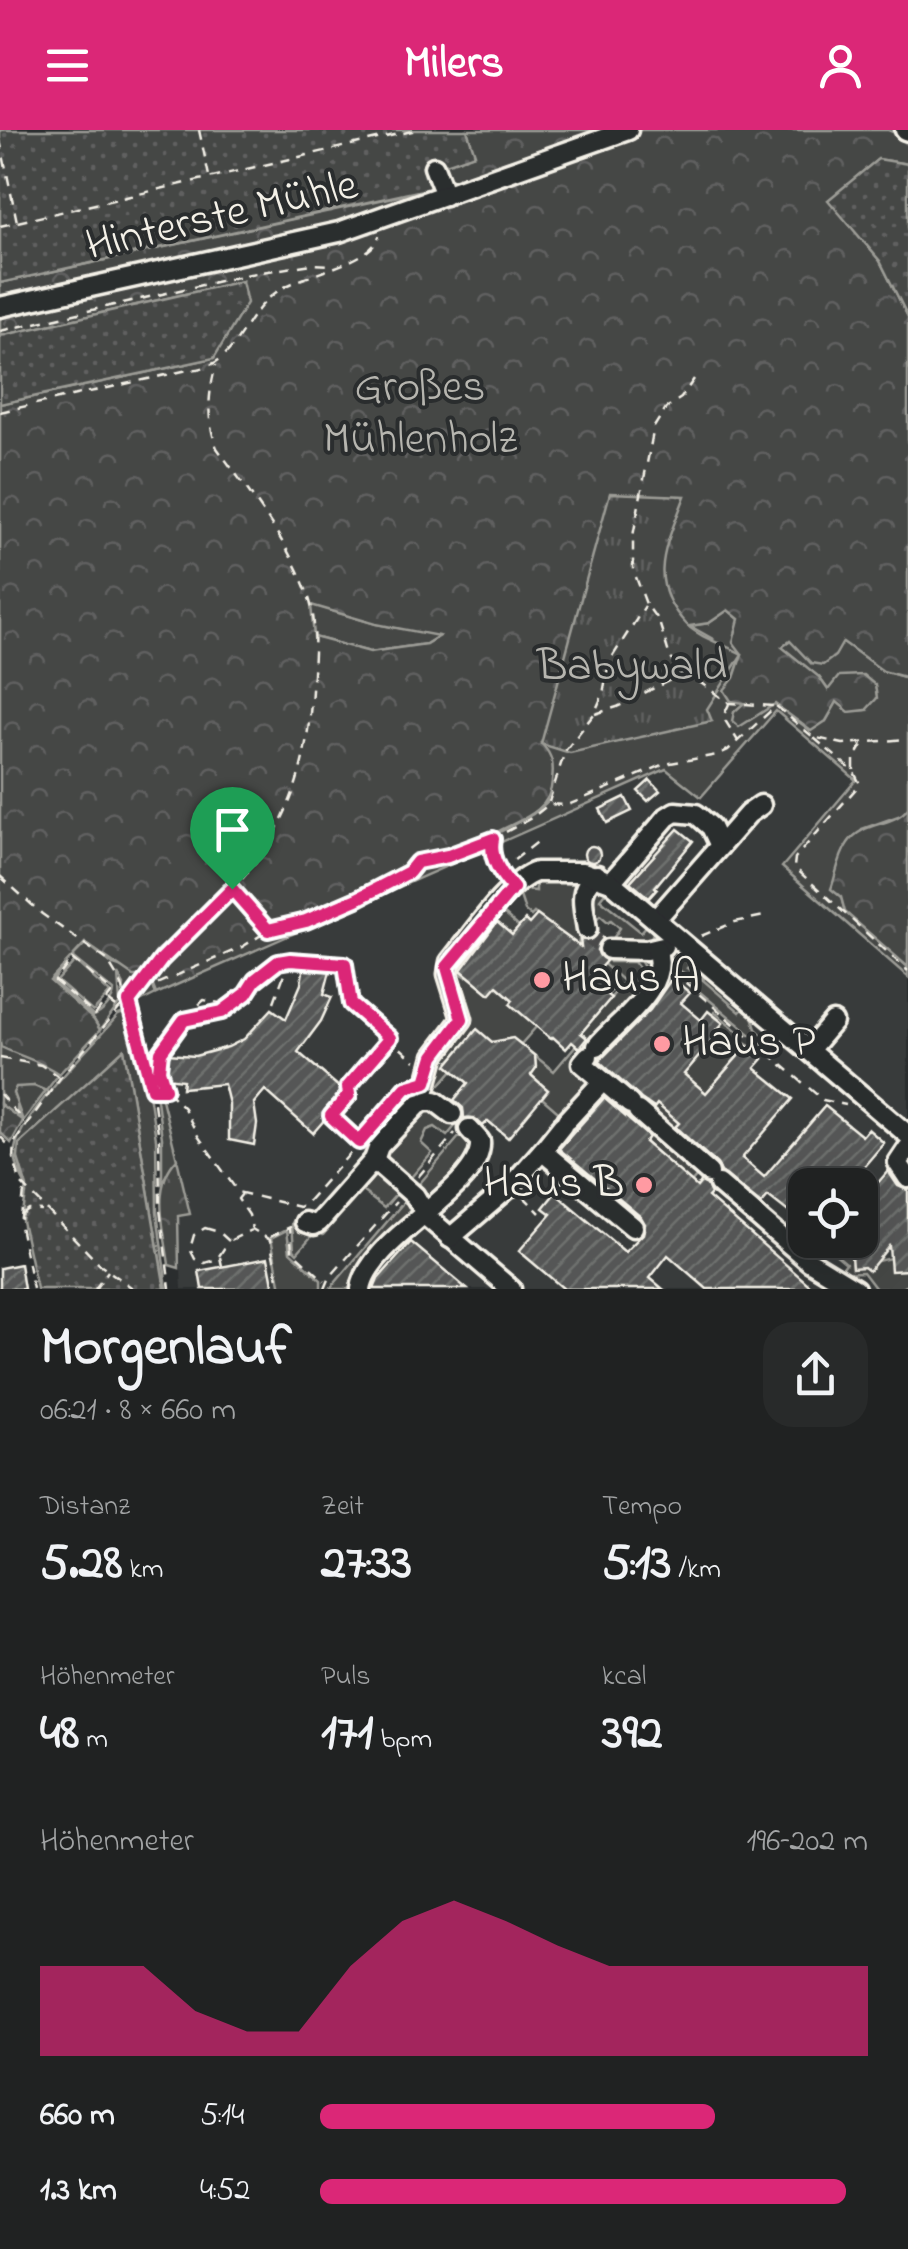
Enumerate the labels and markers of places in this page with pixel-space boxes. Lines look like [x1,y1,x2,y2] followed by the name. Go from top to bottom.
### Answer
[190,787,275,890] pin
[562,947,700,1013] place label: Haus A
[531,969,553,991] marker: Haus A
[682,1011,816,1077] place label: Haus P
[651,1033,673,1055] marker: Haus P
[484,1152,624,1218] place label: Haus B
[633,1174,655,1196] marker: Haus B

